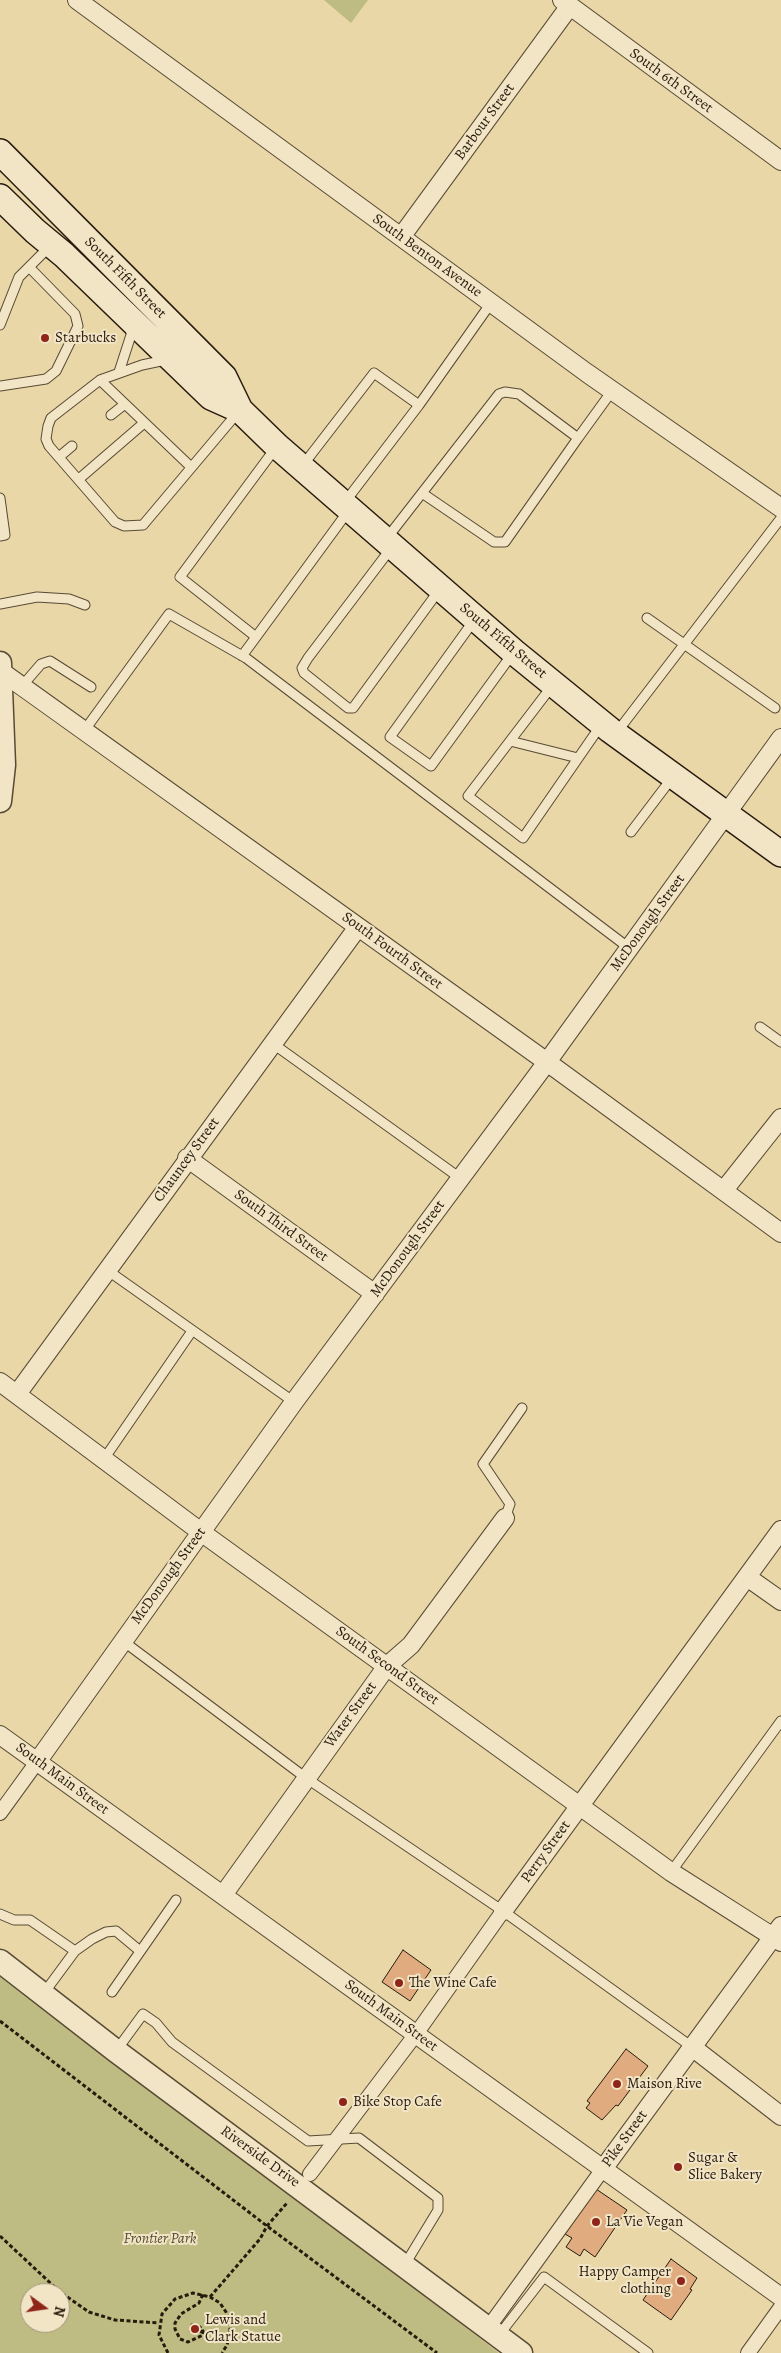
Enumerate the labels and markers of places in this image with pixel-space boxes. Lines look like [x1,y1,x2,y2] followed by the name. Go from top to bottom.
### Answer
[55,329,116,347] place label: Starbucks
[39,332,51,344] marker: Starbucks
[409,1974,497,1992] place label: The Wine Cafe
[393,1977,405,1989] marker: The Wine Cafe
[627,2075,702,2093] place label: Maison Rive
[611,2078,623,2090] marker: Maison Rive
[353,2093,442,2111] place label: Bike Stop Cafe
[337,2096,349,2108] marker: Bike Stop Cafe
[688,2149,762,2184] place label: Sugar & Slice Bakery
[672,2161,684,2173] marker: Sugar & Slice Bakery
[606,2213,683,2231] place label: La Vie Vegan
[590,2216,602,2228] marker: La Vie Vegan
[578,2263,671,2298] place label: Happy Camper clothing
[675,2275,687,2287] marker: Happy Camper clothing
[205,2311,281,2346] place label: Lewis and Clark Statue
[189,2323,201,2335] marker: Lewis and Clark Statue

